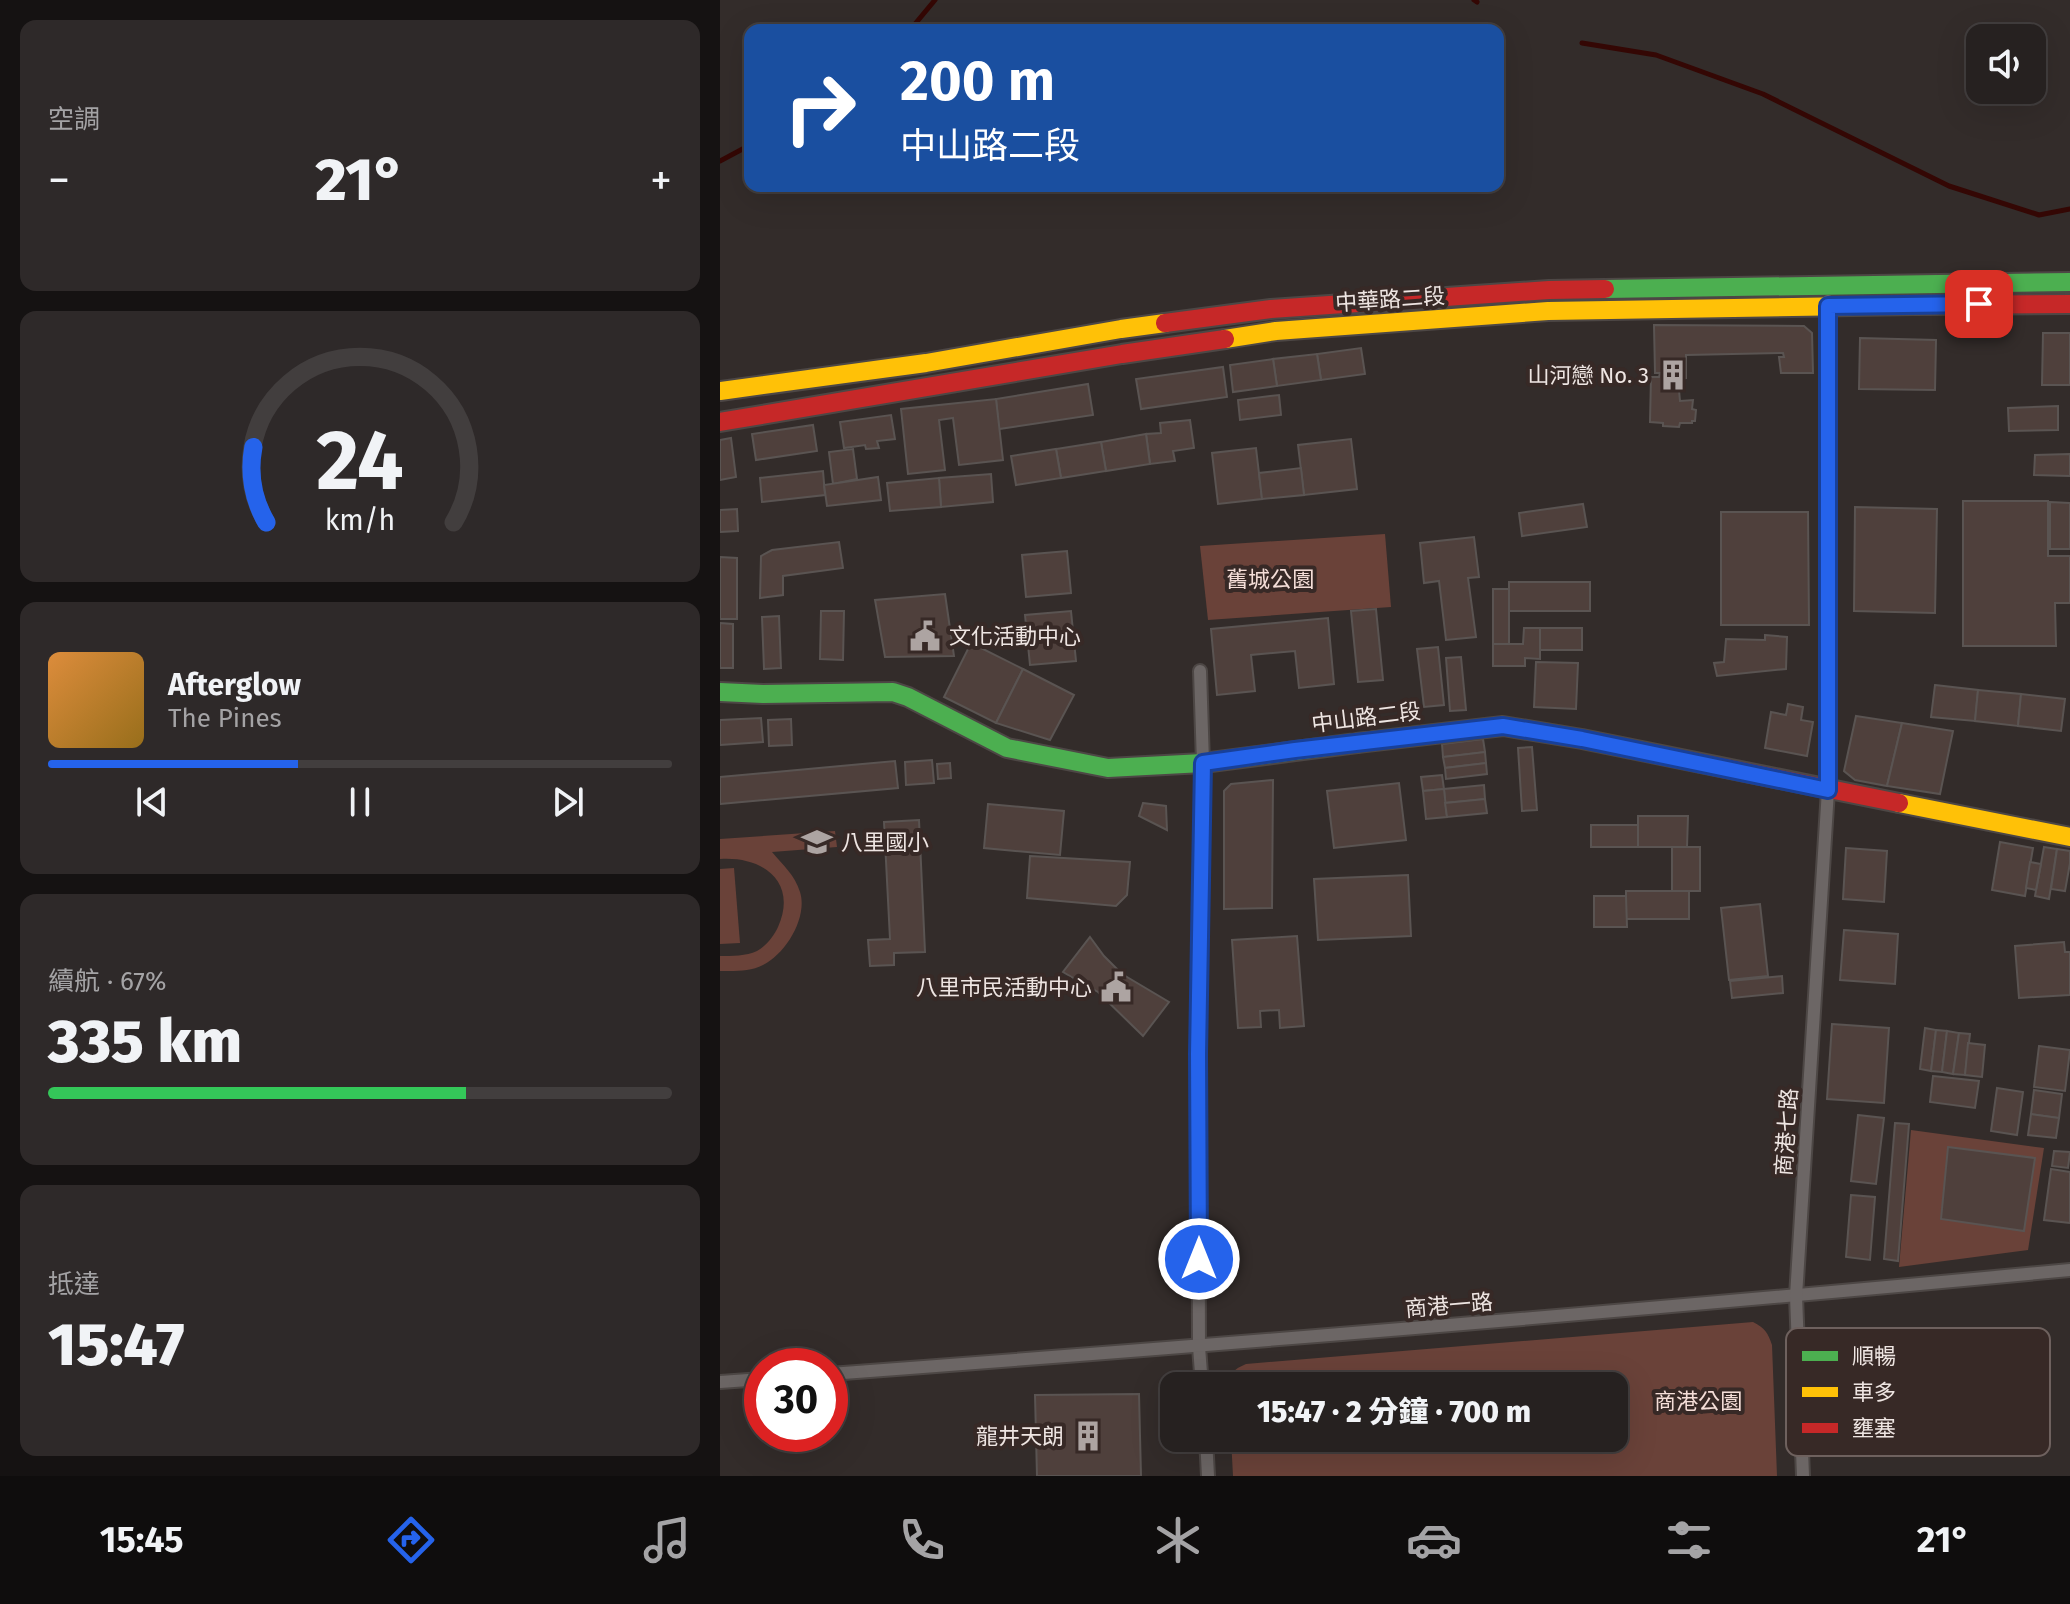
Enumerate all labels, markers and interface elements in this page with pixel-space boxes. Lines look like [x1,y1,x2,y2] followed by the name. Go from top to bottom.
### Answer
[1966,24,2046,104] map controls
[1966,24,2046,104] button: sound
[900,48,1055,115] text: 200 m
[768,56,872,160] icon: right
[48,104,100,135] text: 空調
[900,124,1080,168] text: 中山路二段
[315,144,405,216] text: 21°
[48,154,70,207] text: −
[650,154,672,207] text: +
[1945,270,2013,338] pin
[1334,282,1446,317] street label: 中華路二段
[1957,282,2001,326] icon: arrive
[1656,358,1690,392] building icon: 山河戀 No. 3
[1527,362,1649,389] place label: 山河戀 No. 3
[316,410,404,510] text: 24
[325,503,395,538] text: km/h
[1226,566,1314,593] park label: 舊城公園
[908,619,942,653] public building icon: 文化活動中心
[949,623,1081,650] place label: 文化活動中心
[168,667,301,703] text: Afterglow
[1310,697,1422,738] street label: 中山路二段
[168,703,282,734] text: The Pines
[130,780,174,824] icon: previous
[338,780,382,824] icon: pause
[546,780,590,824] icon: next
[800,825,834,859] school or university icon: 八里國小
[841,829,929,856] place label: 八里國小
[48,966,167,997] text: 續航 · 67%
[1099,970,1133,1004] public building icon: 八里市民活動中心
[916,974,1092,1001] place label: 八里市民活動中心
[48,1006,242,1078] text: 335 km
[1770,1087,1803,1177] street label: 商港七路
[1157,1217,1241,1301] position arrow
[48,1269,100,1300] text: 抵達
[1404,1288,1494,1323] street label: 商港一路
[48,1309,185,1381] text: 15:47
[1786,1328,2050,1456] legend
[1852,1343,1896,1370] text: 順暢
[744,1348,848,1452] speed limit sign: 30
[1852,1379,1896,1406] text: 車多
[1654,1388,1742,1415] park label: 商港公園
[1257,1394,1531,1430] text: 15:47 · 2 分鐘 · 700 m
[1852,1415,1896,1442] text: 壅塞
[1071,1419,1105,1453] building icon: 龍井天朗
[976,1423,1064,1450] place label: 龍井天朗
[383,1512,439,1568] icon: directions
[639,1512,695,1568] icon: music
[894,1512,950,1568] icon: phone
[1150,1512,1206,1568] icon: climate
[1406,1512,1462,1568] icon: car
[1661,1512,1717,1568] icon: filters
[100,1518,184,1562] text: 15:45
[1917,1518,1970,1562] text: 21°

